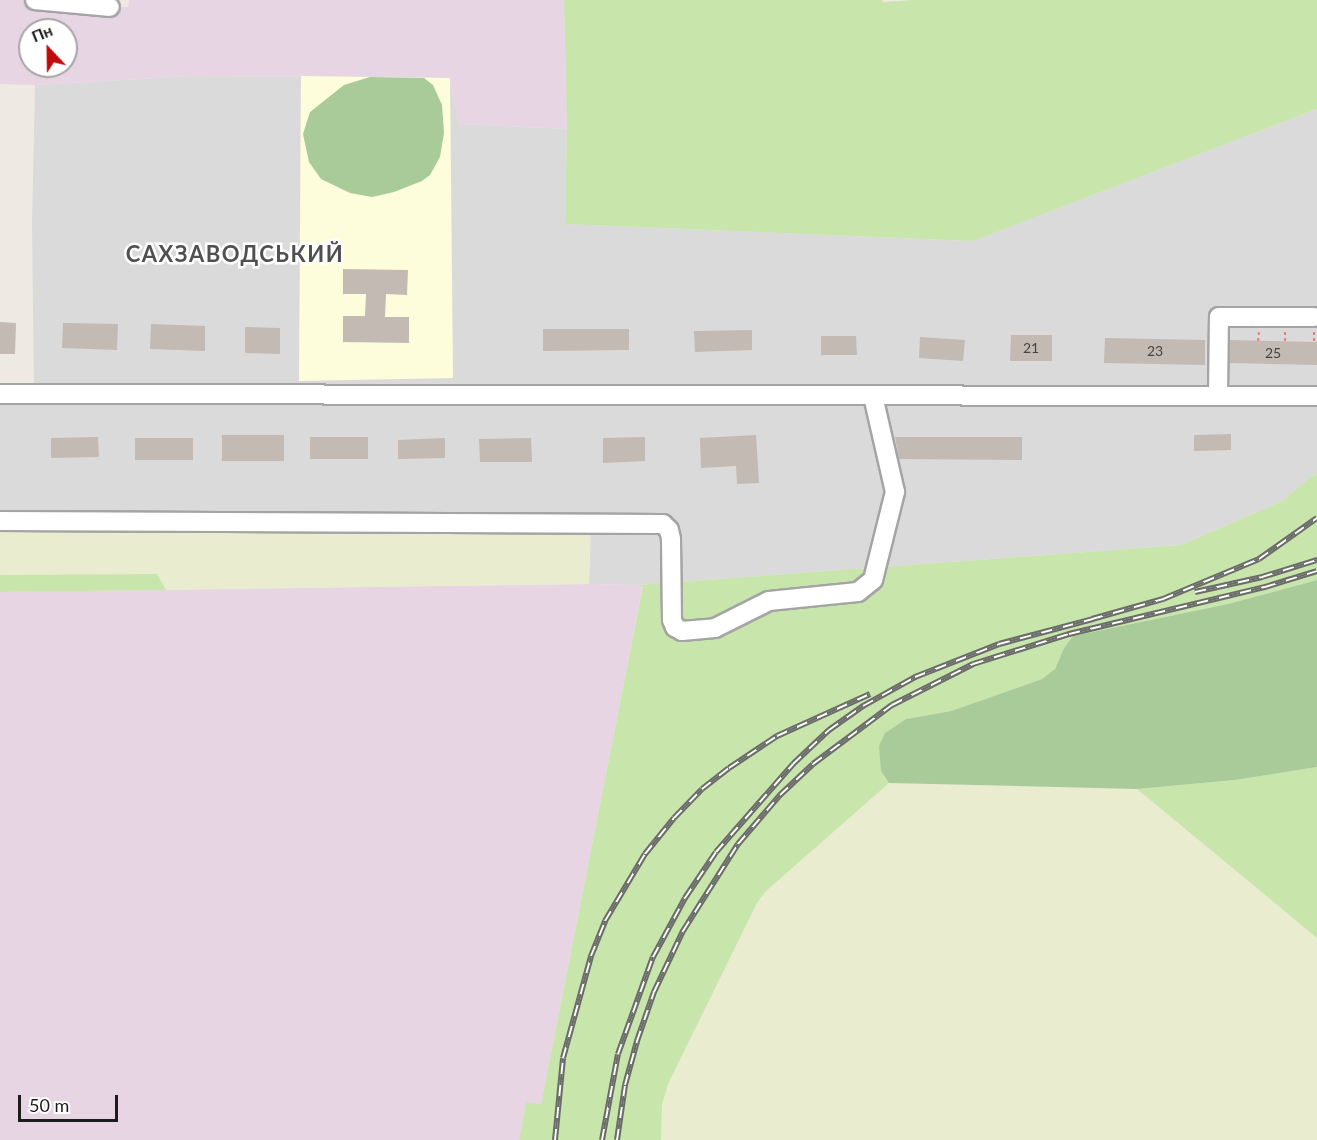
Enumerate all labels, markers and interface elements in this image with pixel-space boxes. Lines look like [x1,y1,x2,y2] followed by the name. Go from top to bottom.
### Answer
[18,18,78,78] north arrow
[29,20,55,45] text: Пн
[126,241,344,267] district label: САХЗАВОДСЬКИЙ
[1023,340,1039,356] house number: 21
[1147,343,1163,359] house number: 23
[1265,345,1281,361] house number: 25
[21,1083,122,1121] scale bar
[29,1094,69,1116] text: 50 m

